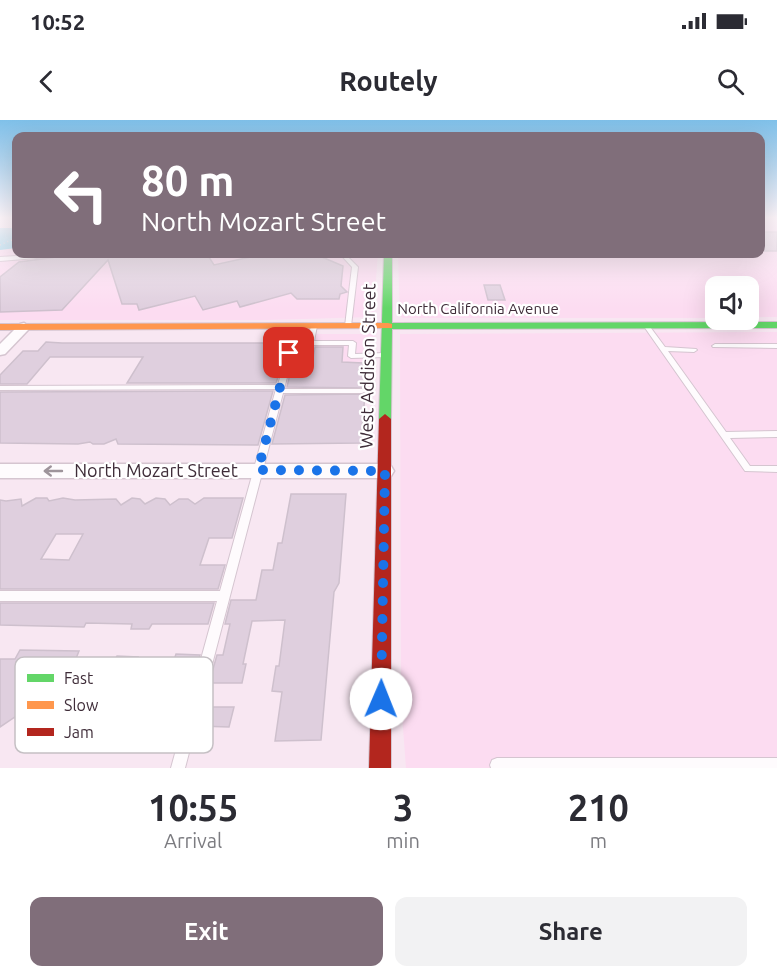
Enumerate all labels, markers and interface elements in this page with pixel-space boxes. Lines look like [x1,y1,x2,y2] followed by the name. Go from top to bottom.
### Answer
[30,9,85,34] text: 10:52
[30,65,63,98] icon: back
[714,65,747,98] icon: search
[339,66,438,96] text: Routely
[42,156,120,234] icon: left
[141,157,235,204] text: 80 m
[141,206,386,236] text: North Mozart Street
[705,276,759,330] map controls
[705,276,759,330] button: sound
[356,283,378,449] street label: West Addison Street
[397,300,559,317] street label: North California Avenue
[263,327,314,378] pin
[272,336,305,369] icon: arrive
[74,460,238,480] street label: North Mozart Street
[44,465,64,477] one-way arrow
[15,657,213,753] legend
[349,667,413,731] position arrow
[64,669,94,687] text: Fast
[64,696,99,714] text: Slow
[64,723,94,741] text: Jam
[148,787,238,828] text: 10:55
[393,787,413,828] text: 3
[568,787,629,828] text: 210
[164,829,222,852] text: Arrival
[386,829,420,852] text: min
[590,829,607,852] text: m
[30,897,383,966] button: Exit
[395,897,747,966] button: Share

